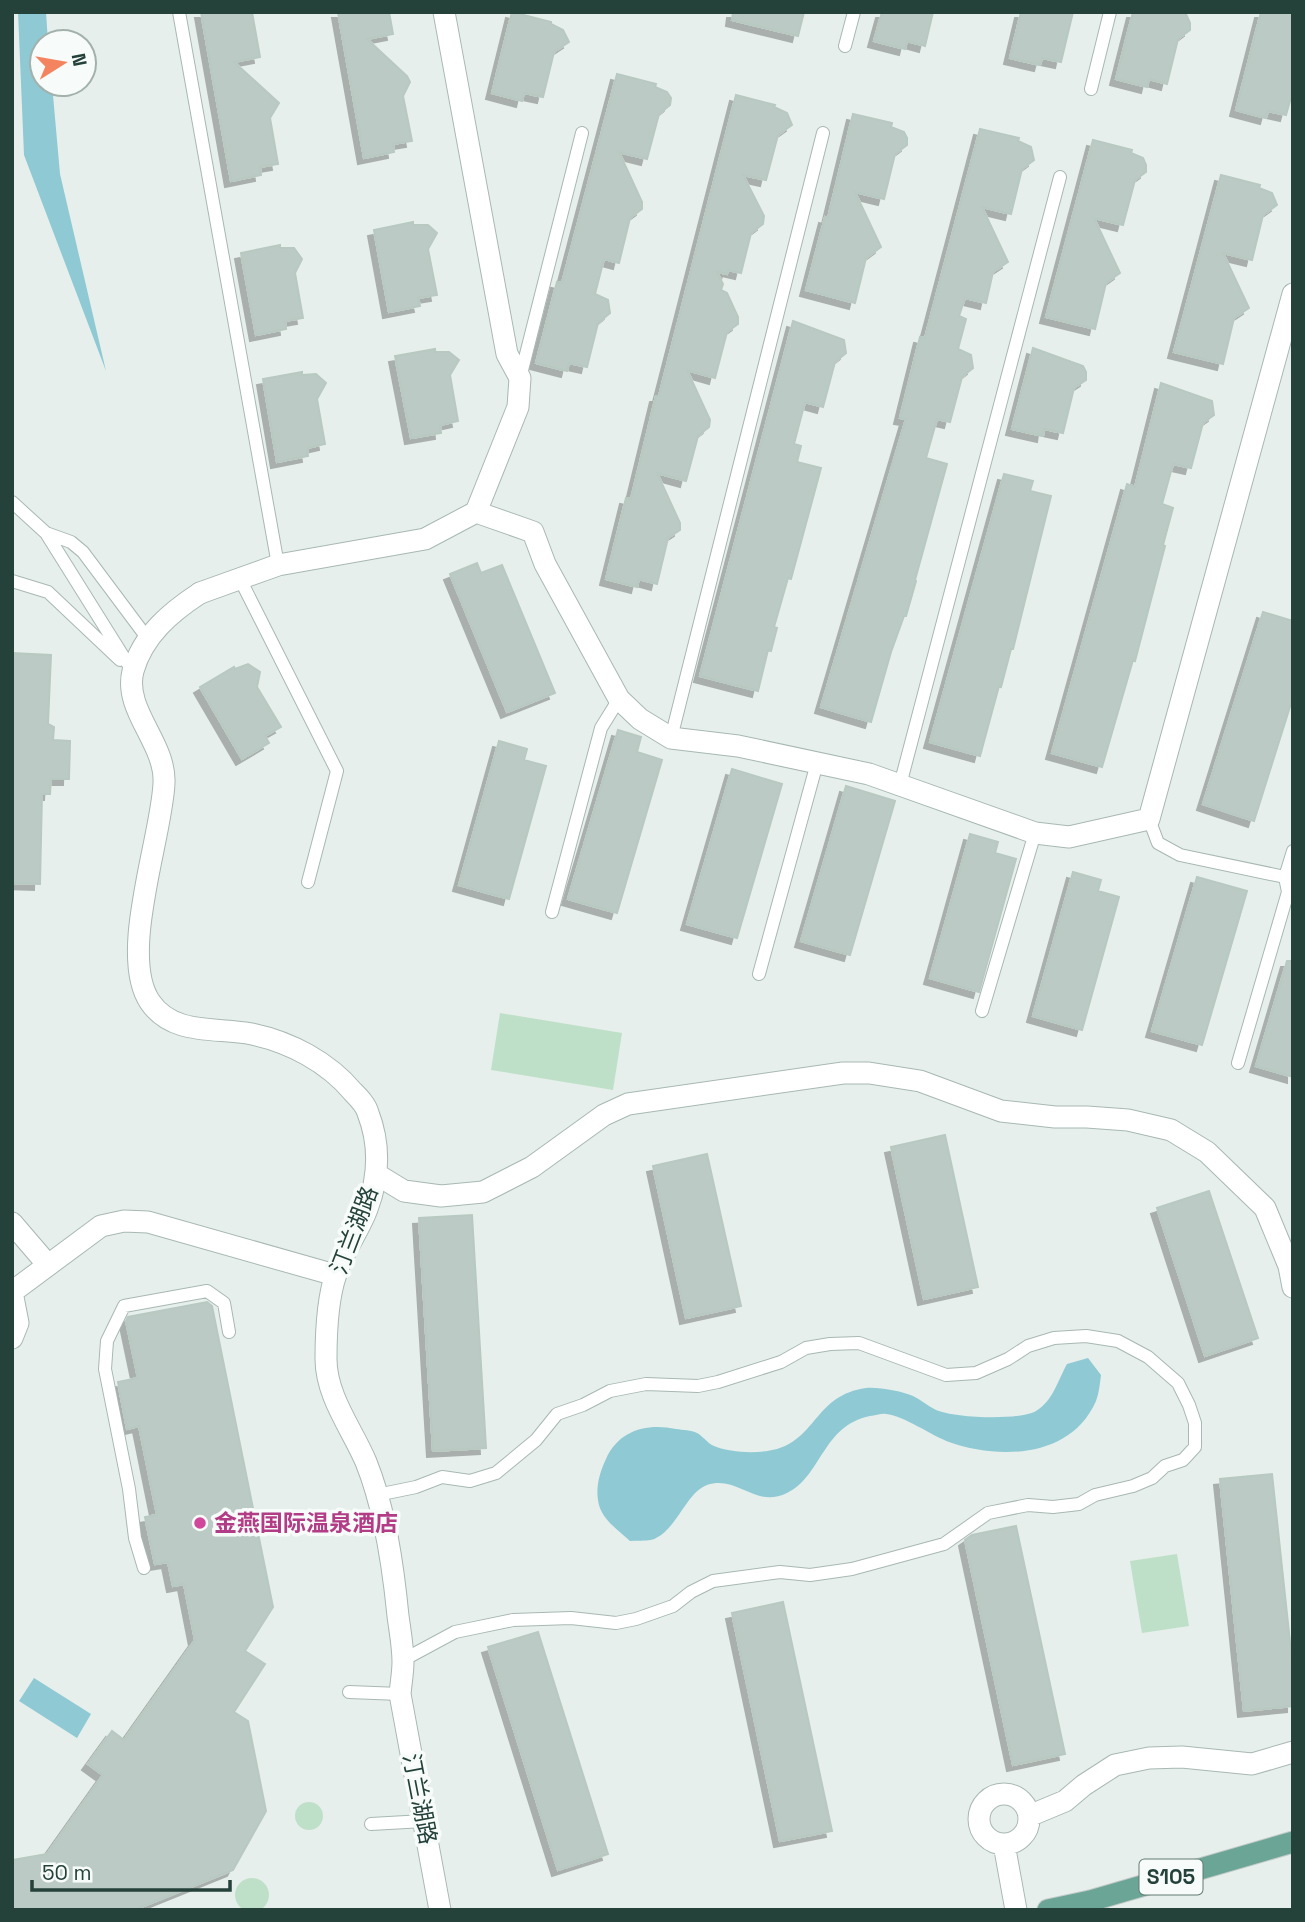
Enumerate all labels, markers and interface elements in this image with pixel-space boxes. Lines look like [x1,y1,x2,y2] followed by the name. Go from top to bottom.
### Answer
[28,28,98,98] north arrow
[66,51,93,68] text: N
[324,1182,384,1278] street label: 汀兰湖路
[214,1508,398,1538] place label: 金燕国际温泉酒店
[192,1515,208,1531] marker: 金燕国际温泉酒店
[396,1751,444,1847] street label: 汀兰湖路
[32,1848,229,1892] scale bar
[42,1859,92,1886] text: 50 m
[1140,1860,1202,1895] road number: S105

